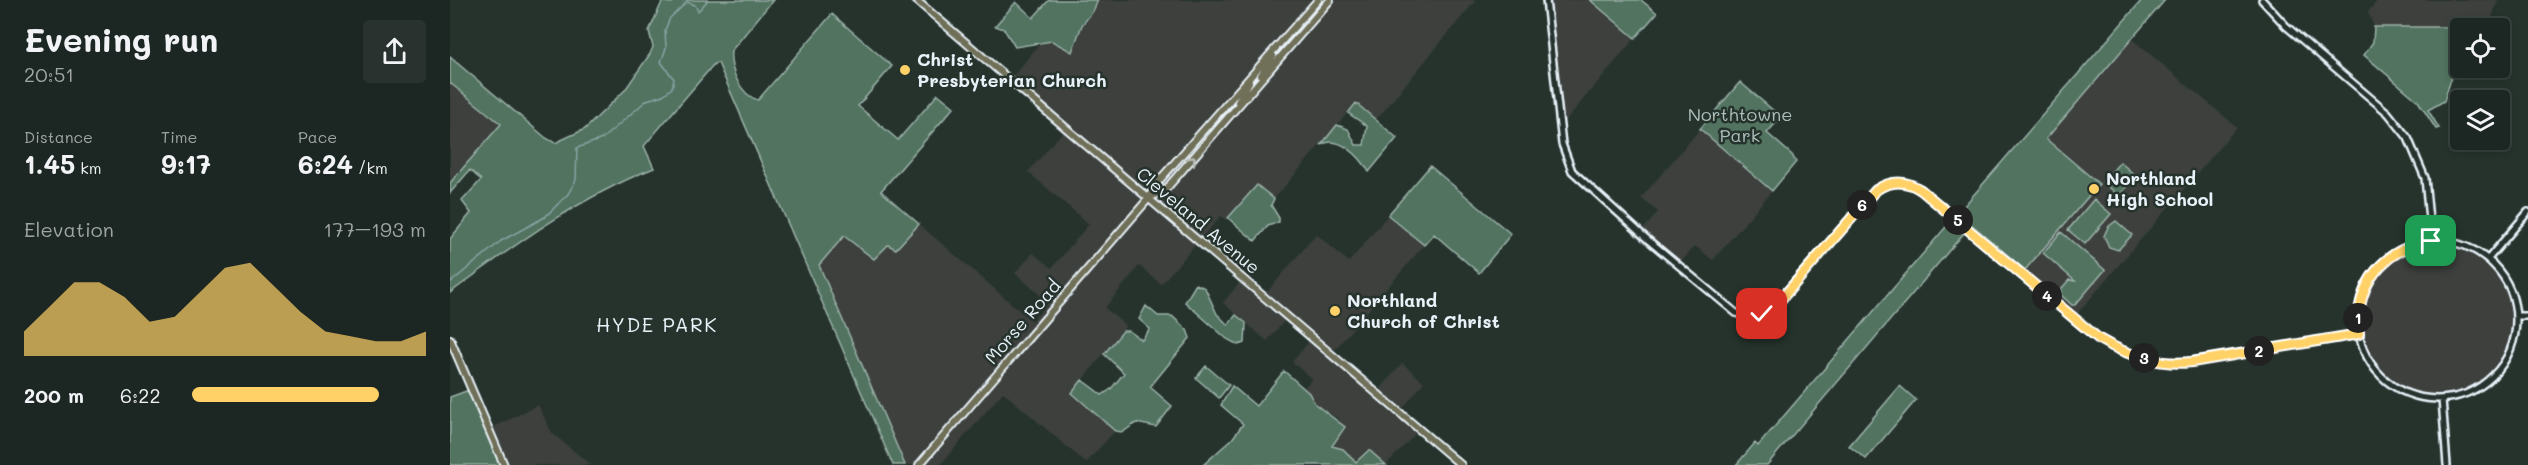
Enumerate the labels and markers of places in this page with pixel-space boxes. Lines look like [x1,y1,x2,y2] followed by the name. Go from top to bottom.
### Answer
[917,47,1106,92] place label: Christ Presbyterian Church
[898,63,912,77] marker: Christ Presbyterian Church
[2106,166,2213,211] place label: Northland High School
[2087,182,2101,196] marker: Northland High School
[1847,190,1877,220] pin: 6
[1943,205,1973,235] pin: 5
[2405,215,2456,266] pin
[2032,281,2062,311] pin: 4
[1347,288,1500,333] place label: Northland Church of Christ
[1736,288,1787,339] pin
[2343,303,2373,333] pin: 1
[1328,304,1342,318] marker: Northland Church of Christ
[2244,336,2274,366] pin: 2
[2129,343,2159,373] pin: 3

